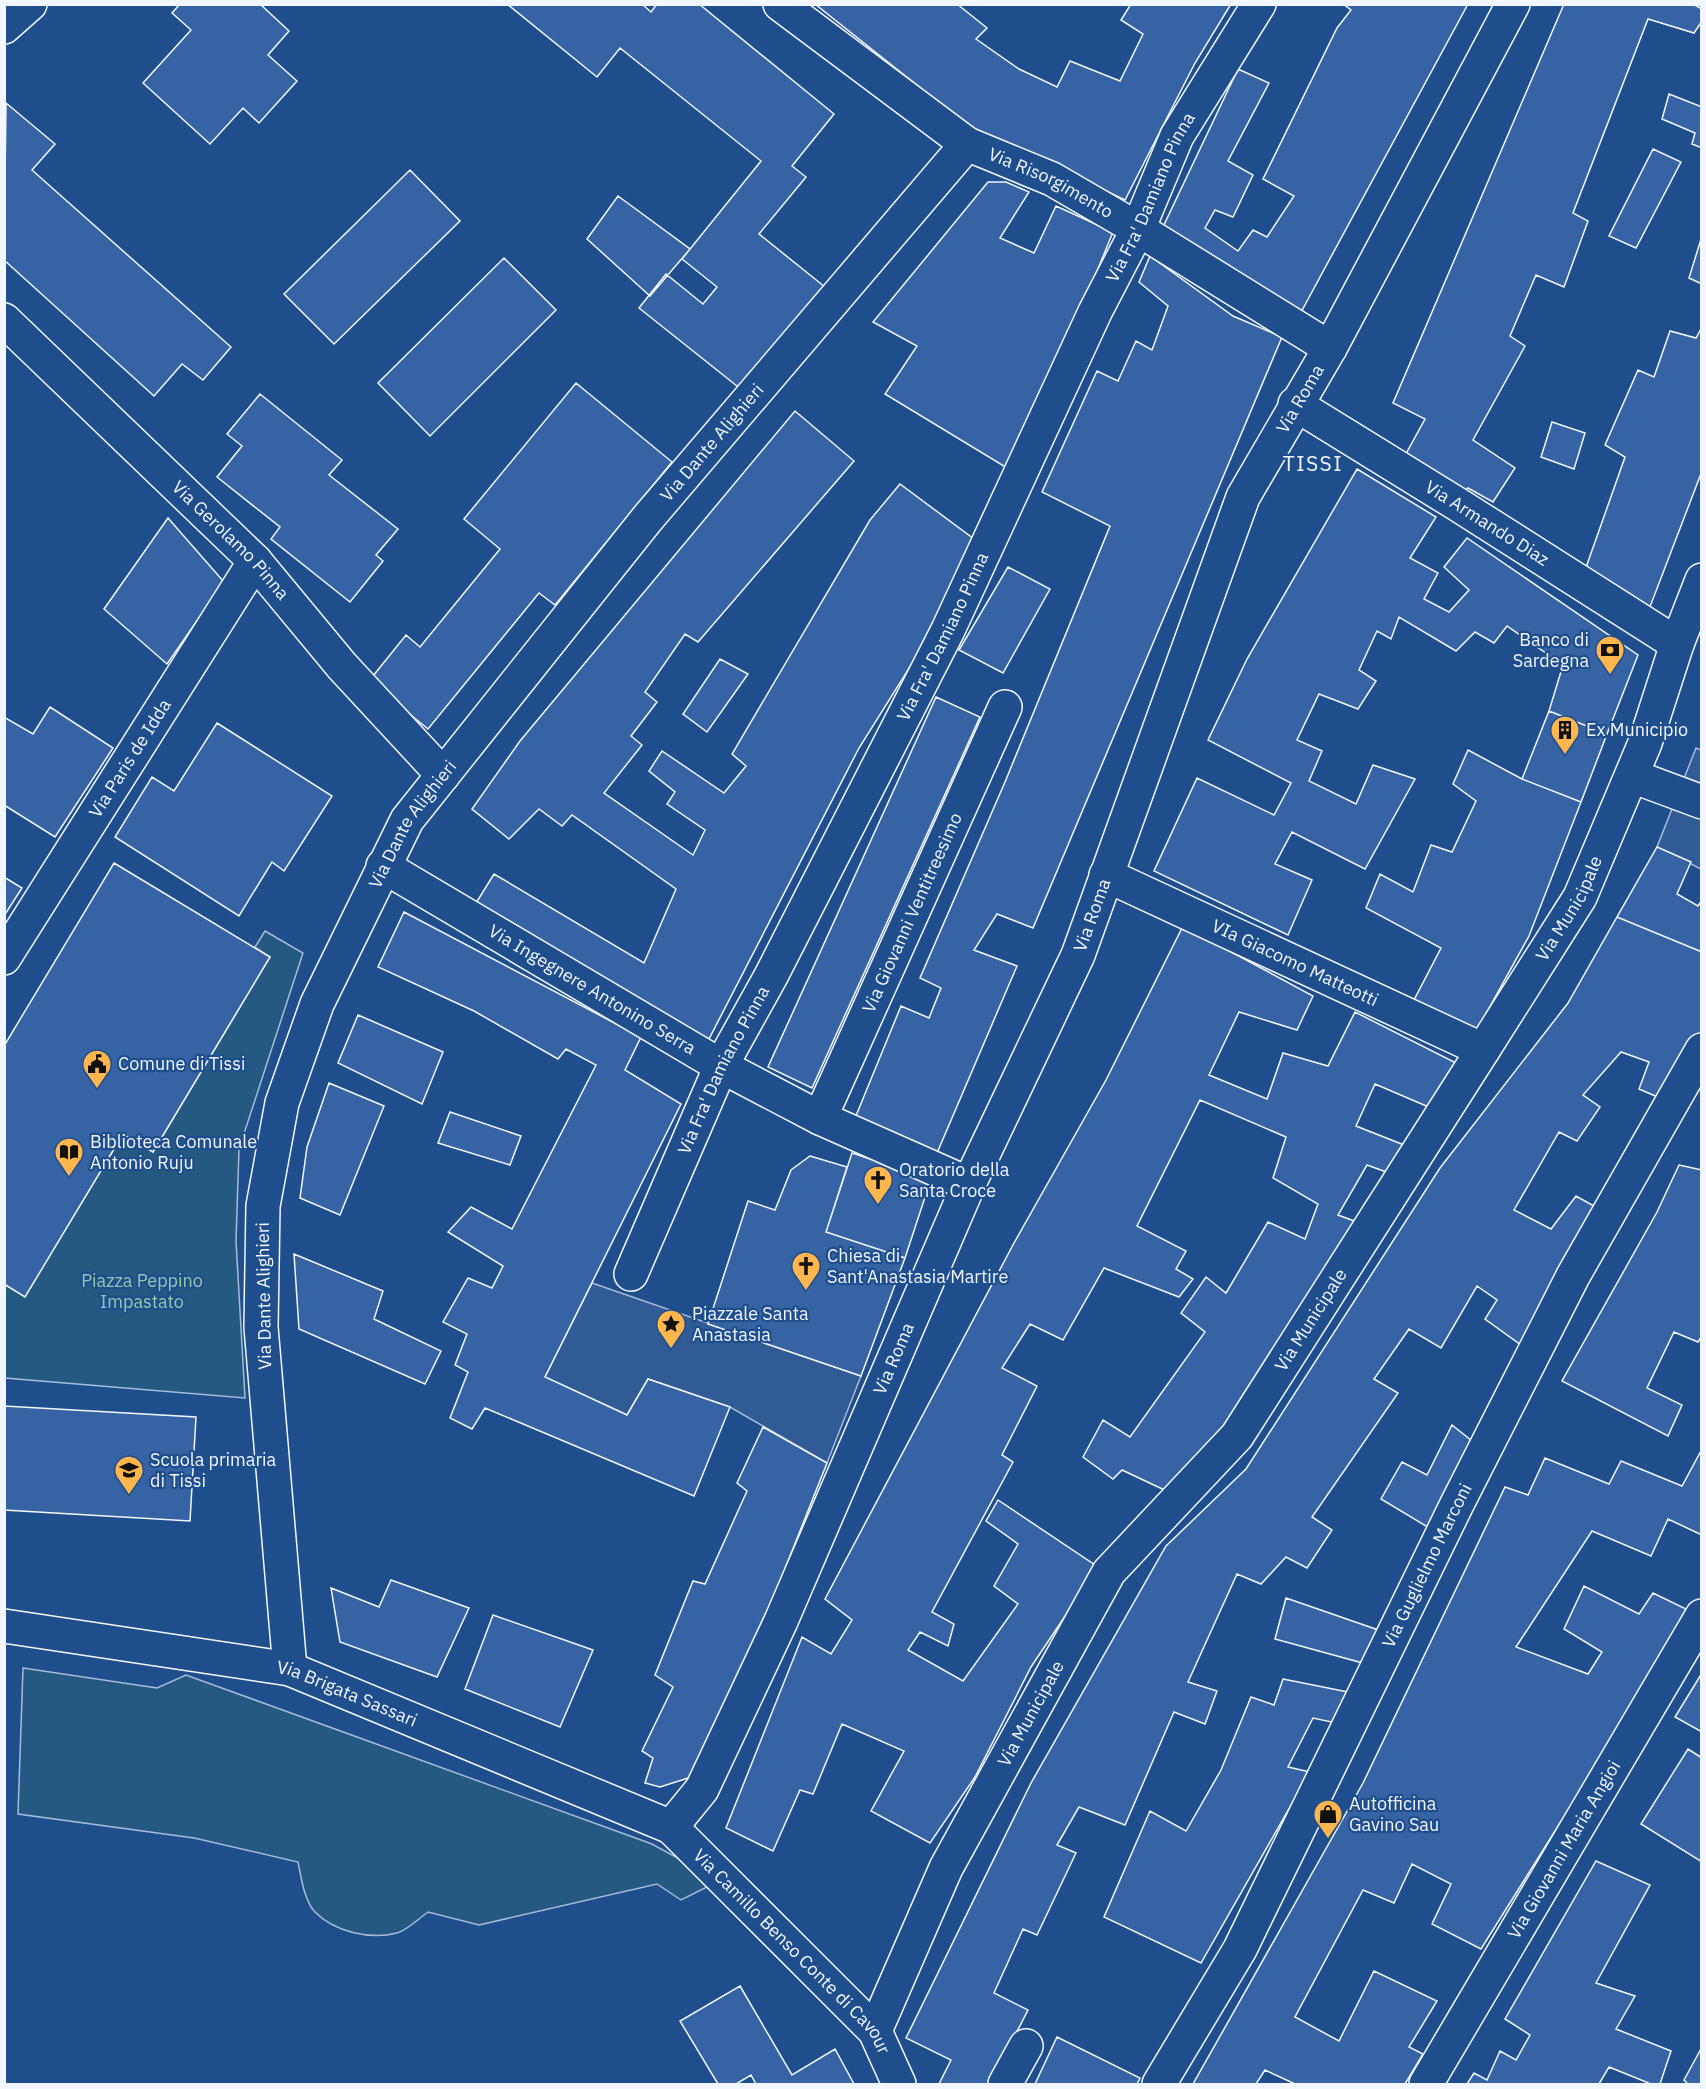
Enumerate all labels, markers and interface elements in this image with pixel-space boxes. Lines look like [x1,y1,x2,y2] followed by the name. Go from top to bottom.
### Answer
[1100,108,1200,286] street label: Via Fra' Damiano Pinna
[985,142,1118,223] street label: Via Risorgimento
[1271,360,1329,437] street label: Via Roma
[655,379,768,506] street label: Via Dante Alighieri
[1283,449,1343,477] district label: TISSI
[167,475,295,605] street label: Via Gerolamo Pinna
[1421,475,1554,571] street label: Via Armando Diaz
[891,548,994,725] street label: Via Fra' Damiano Pinna
[1513,628,1589,672] place label: Banco di Sardegna
[1594,634,1626,676] bank icon: Banco di Sardegna
[84,694,176,822] street label: Via Paris de Idda
[1549,714,1581,756] building icon: Ex Municipio
[1586,718,1688,741] place label: Ex Municipio
[363,755,461,892] street label: Via Dante Alighieri
[857,809,967,1016] street label: Via Giovanni Ventitreesimo
[1530,852,1607,965] street label: Via Municipale
[1068,875,1116,955] street label: Via Roma
[1208,914,1382,1011] street label: VIa Giacomo Matteotti
[485,919,701,1060] street label: Via Ingegnere Antonino Serra
[672,981,774,1158] street label: Via Fra' Damiano Pinna
[81,1048,113,1090] public building icon: Comune di Tissi
[118,1052,245,1075] place label: Comune di Tissi
[90,1130,257,1174] place label: Biblioteca Comunale Antonio Ruju
[53,1136,85,1178] library icon: Biblioteca Comunale Antonio Ruju
[899,1158,1010,1202] place label: Oratorio della Santa Croce
[862,1164,894,1206] church icon: Oratorio della Santa Croce
[251,1222,276,1370] street label: Via Dante Alighieri
[827,1244,1008,1288] place label: Chiesa di Sant'Anastasia Martire
[790,1250,822,1292] church icon: Chiesa di Sant'Anastasia Martire
[1269,1264,1352,1375] street label: Via Municipale
[81,1269,203,1313] park label: Piazza Peppino Impastato
[692,1302,809,1346] place label: Piazzale Santa Anastasia
[655,1308,687,1350] place icon: Piazzale Santa Anastasia
[868,1319,919,1398] street label: Via Roma
[150,1448,277,1492] place label: Scuola primaria di Tissi
[113,1454,145,1496] school or university icon: Scuola primaria di Tissi
[1377,1479,1477,1651] street label: Via Guglielmo Marconi
[275,1655,421,1732] street label: Via Brigata Sassari
[992,1656,1069,1770] street label: Via Municipale
[1502,1756,1625,1943] street label: Via Giovanni Maria Angioi
[1349,1792,1439,1836] place label: Autofficina Gavino Sau
[1312,1798,1344,1840] shop icon: Autofficina Gavino Sau
[688,1844,896,2058] street label: Via Camillo Benso Conte di Cavour

